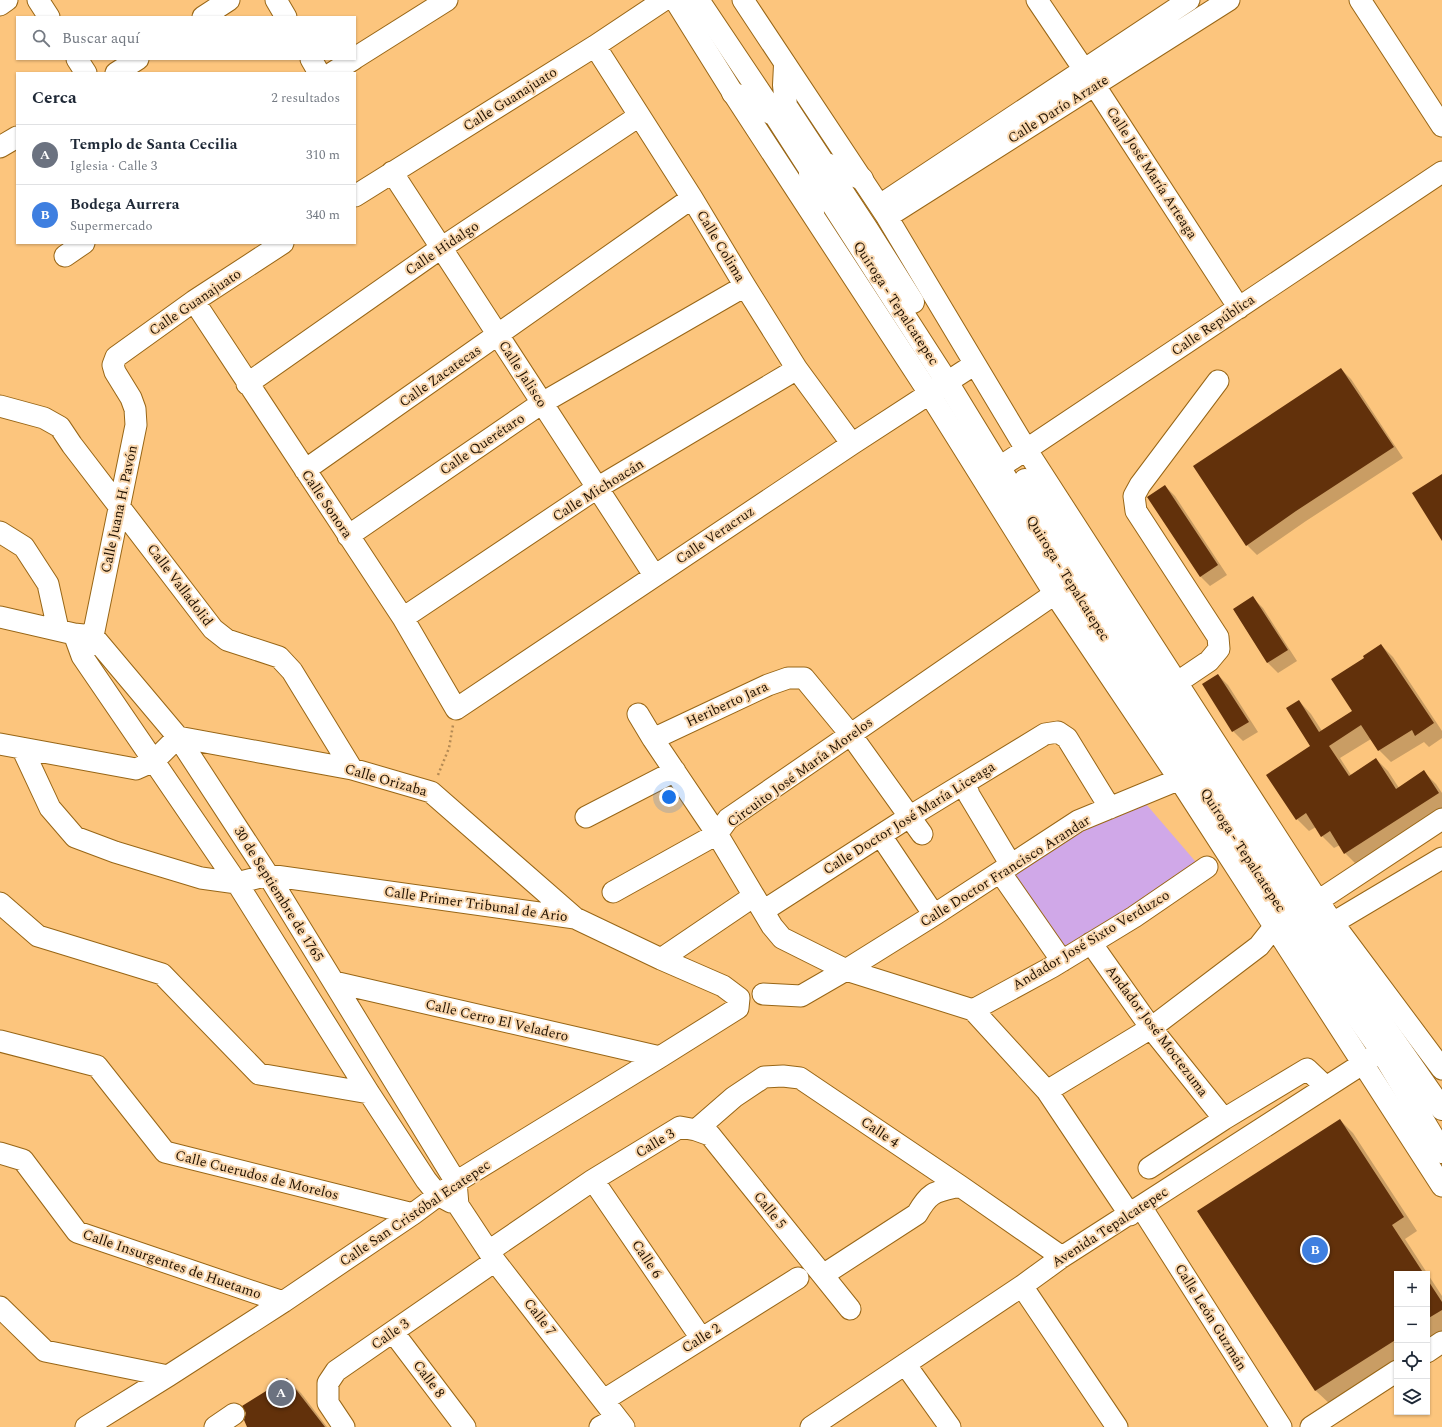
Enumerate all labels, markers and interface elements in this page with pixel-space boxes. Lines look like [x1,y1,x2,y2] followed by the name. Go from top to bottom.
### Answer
[16,16,356,60] search box
[30,27,52,49] icon: search
[62,27,140,50] text: Buscar aquí
[459,62,561,136] street label: Calle Guanajuato
[1003,69,1113,149] street label: Calle Darío Arzate
[32,85,77,111] text: Cerca
[271,88,340,108] text: 2 resultados
[1101,103,1203,243] street label: Calle José María Arteaga
[70,133,237,156] text: Templo de Santa Cecilia
[40,145,50,165] text: A
[306,145,340,165] text: 310 m
[70,156,157,176] text: Iglesia · Calle 3
[70,193,179,216] text: Bodega Aurrera
[40,205,50,225] text: B
[306,205,340,225] text: 340 m
[691,206,751,286] street label: Calle Colima
[70,216,153,236] text: Supermercado
[401,216,483,280] street label: Calle Hidalgo
[848,237,944,370] street label: Quiroga - Tepalcatepec
[145,263,245,341] street label: Calle Guanajuato
[1167,289,1259,361] street label: Calle República
[493,336,553,412] street label: Calle Jalisco
[395,340,485,412] street label: Calle Zacatecas
[435,408,529,480] street label: Calle Querétaro
[95,443,143,575] street label: Calle Juana H. Pavón
[548,453,648,527] street label: Calle Michoacán
[296,465,358,543] street label: Calle Sonora
[671,501,759,569] street label: Calle Veracruz
[1021,511,1115,645] street label: Quiroga - Tepalcatepec
[142,539,218,631] street label: Calle Valladolid
[682,676,772,732] street label: Heriberto Jara
[723,712,877,832] street label: Circuito José María Morelos
[819,756,999,880] street label: Calle Doctor José María Liceaga
[342,758,430,802] street label: Calle Orizaba
[1195,784,1291,917] street label: Quiroga - Tepalcatepec
[659,787,679,807] your location
[916,810,1095,932] street label: Calle Doctor Francisco Arandar
[229,822,329,966] street label: 30 de Septiembre de 1765
[383,881,569,927] street label: Calle Primer Tribunal de Ario
[1008,885,1174,995] street label: Andador José Sixto Verduzco
[1101,961,1214,1101] street label: Andador José Moctezuma
[423,993,571,1047] street label: Calle Cerro El Veladero
[857,1111,903,1153] street label: Calle 4
[631,1123,679,1163] street label: Calle 3
[173,1145,341,1205] street label: Calle Cuerudos de Morelos
[335,1154,495,1272] street label: Calle San Cristóbal Ecatepec
[1048,1181,1173,1273] street label: Avenida Tepalcatepec
[748,1187,792,1233] street label: Calle 5
[80,1224,264,1304] street label: Calle Insurgentes de Huetamo
[1302,1235,1328,1265] pin: B
[626,1236,668,1282] street label: Calle 6
[1170,1259,1252,1375] street label: Calle León Guzmán
[1394,1271,1430,1415] map controls
[1394,1271,1430,1307] button: +
[519,1294,561,1340] street label: Calle 7
[1394,1307,1430,1343] button: −
[367,1313,413,1355] street label: Calle 3
[677,1318,725,1358] street label: Calle 2
[1394,1343,1430,1379] button: locate
[408,1356,450,1402] street label: Calle 8
[268,1378,294,1408] pin: A
[1394,1379,1430,1415] button: layers

